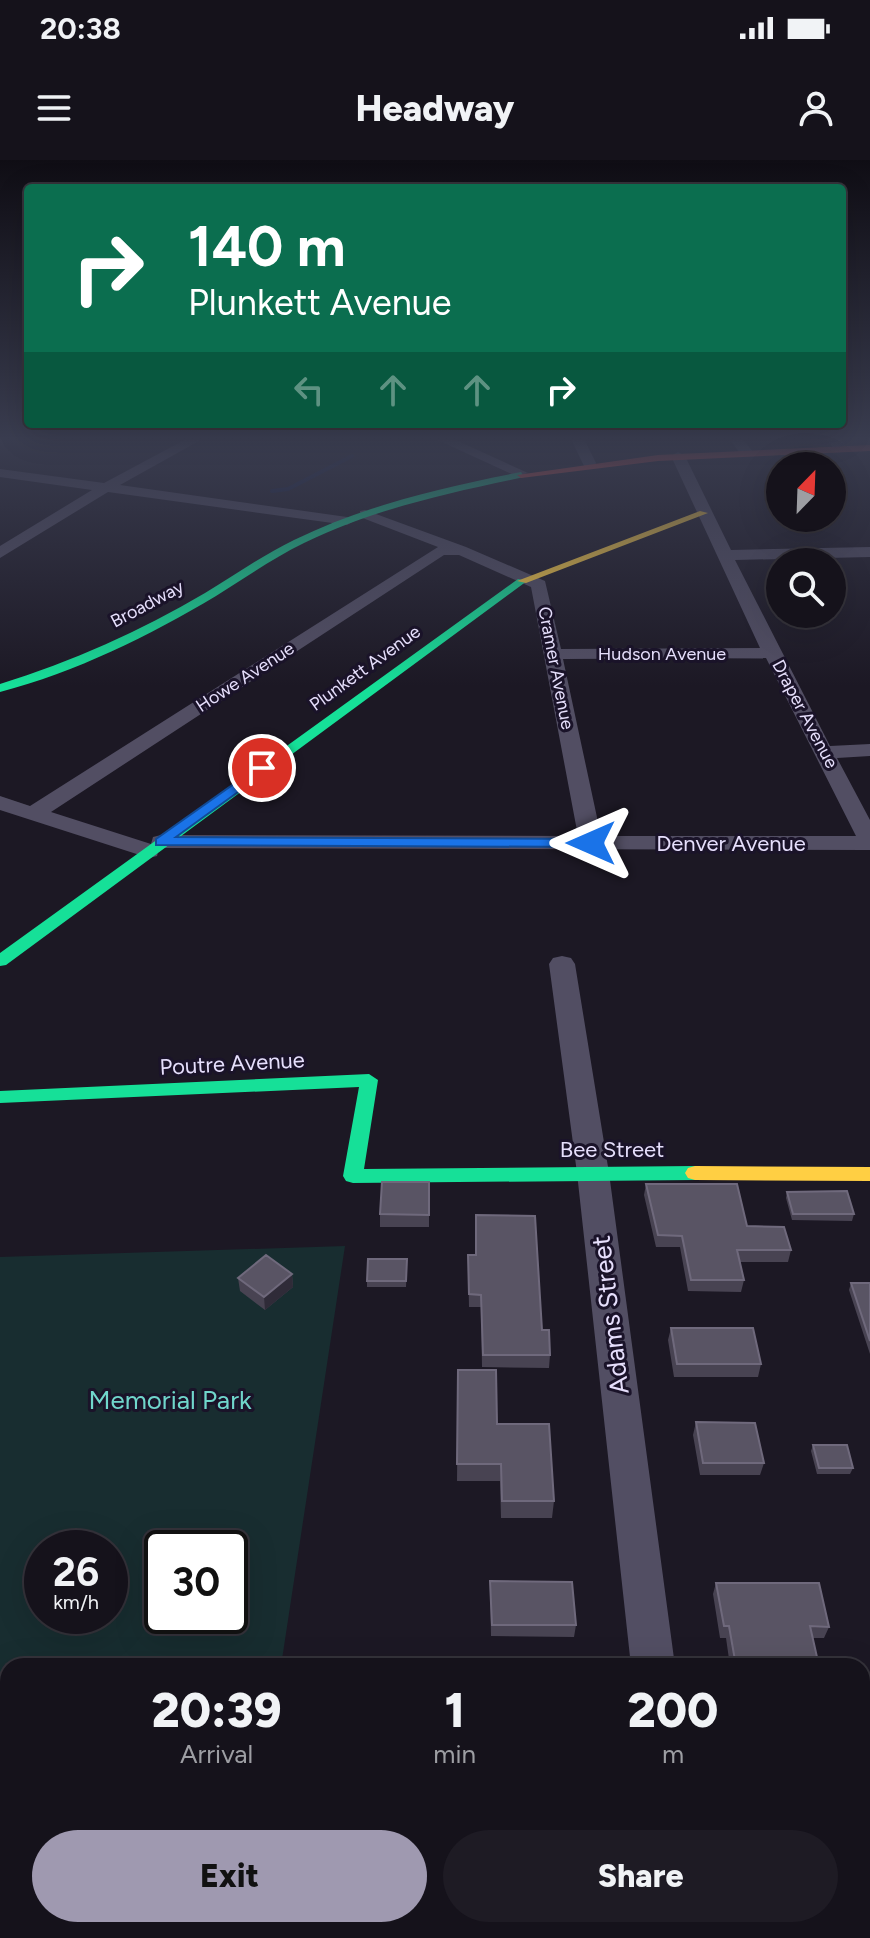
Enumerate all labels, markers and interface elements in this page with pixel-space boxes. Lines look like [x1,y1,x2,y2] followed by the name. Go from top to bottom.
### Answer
[40,10,121,47] text: 20:38
[32,86,76,130] icon: menu
[794,86,838,130] icon: person
[356,87,514,130] text: Headway
[188,213,346,280] text: 140 m
[56,216,160,320] icon: right
[188,281,452,324] text: Plunkett Avenue
[287,368,331,412] icon: left
[371,368,415,412] icon: ahead
[455,368,499,412] icon: ahead
[539,368,583,412] icon: right
[766,452,846,532] north arrow
[766,452,846,628] map controls
[766,548,846,628] button: search
[107,575,188,632] street label: Broadway
[533,605,579,732] street label: Cramer Avenue
[305,620,425,716] street label: Plunkett Avenue
[192,637,298,717] street label: Howe Avenue
[598,643,726,665] street label: Hudson Avenue
[767,656,843,772] street label: Draper Avenue
[228,734,296,802] pin
[240,746,284,790] icon: arrive
[549,801,633,885] position arrow
[656,830,806,857] street label: Denver Avenue
[159,1046,305,1081] street label: Poutre Avenue
[560,1136,664,1163] street label: Bee Street
[584,1234,636,1396] street label: Adams Street
[88,1384,252,1416] park label: Memorial Park
[144,1530,248,1634] speed limit sign: 30
[53,1548,99,1596] text: 26
[53,1590,99,1614] text: km/h
[152,1681,282,1739] text: 20:39
[444,1681,465,1739] text: 1
[628,1681,718,1739] text: 200
[180,1738,253,1770] text: Arrival
[433,1738,476,1770] text: min
[662,1738,684,1770] text: m
[32,1830,427,1922] button: Exit
[443,1830,838,1922] button: Share

